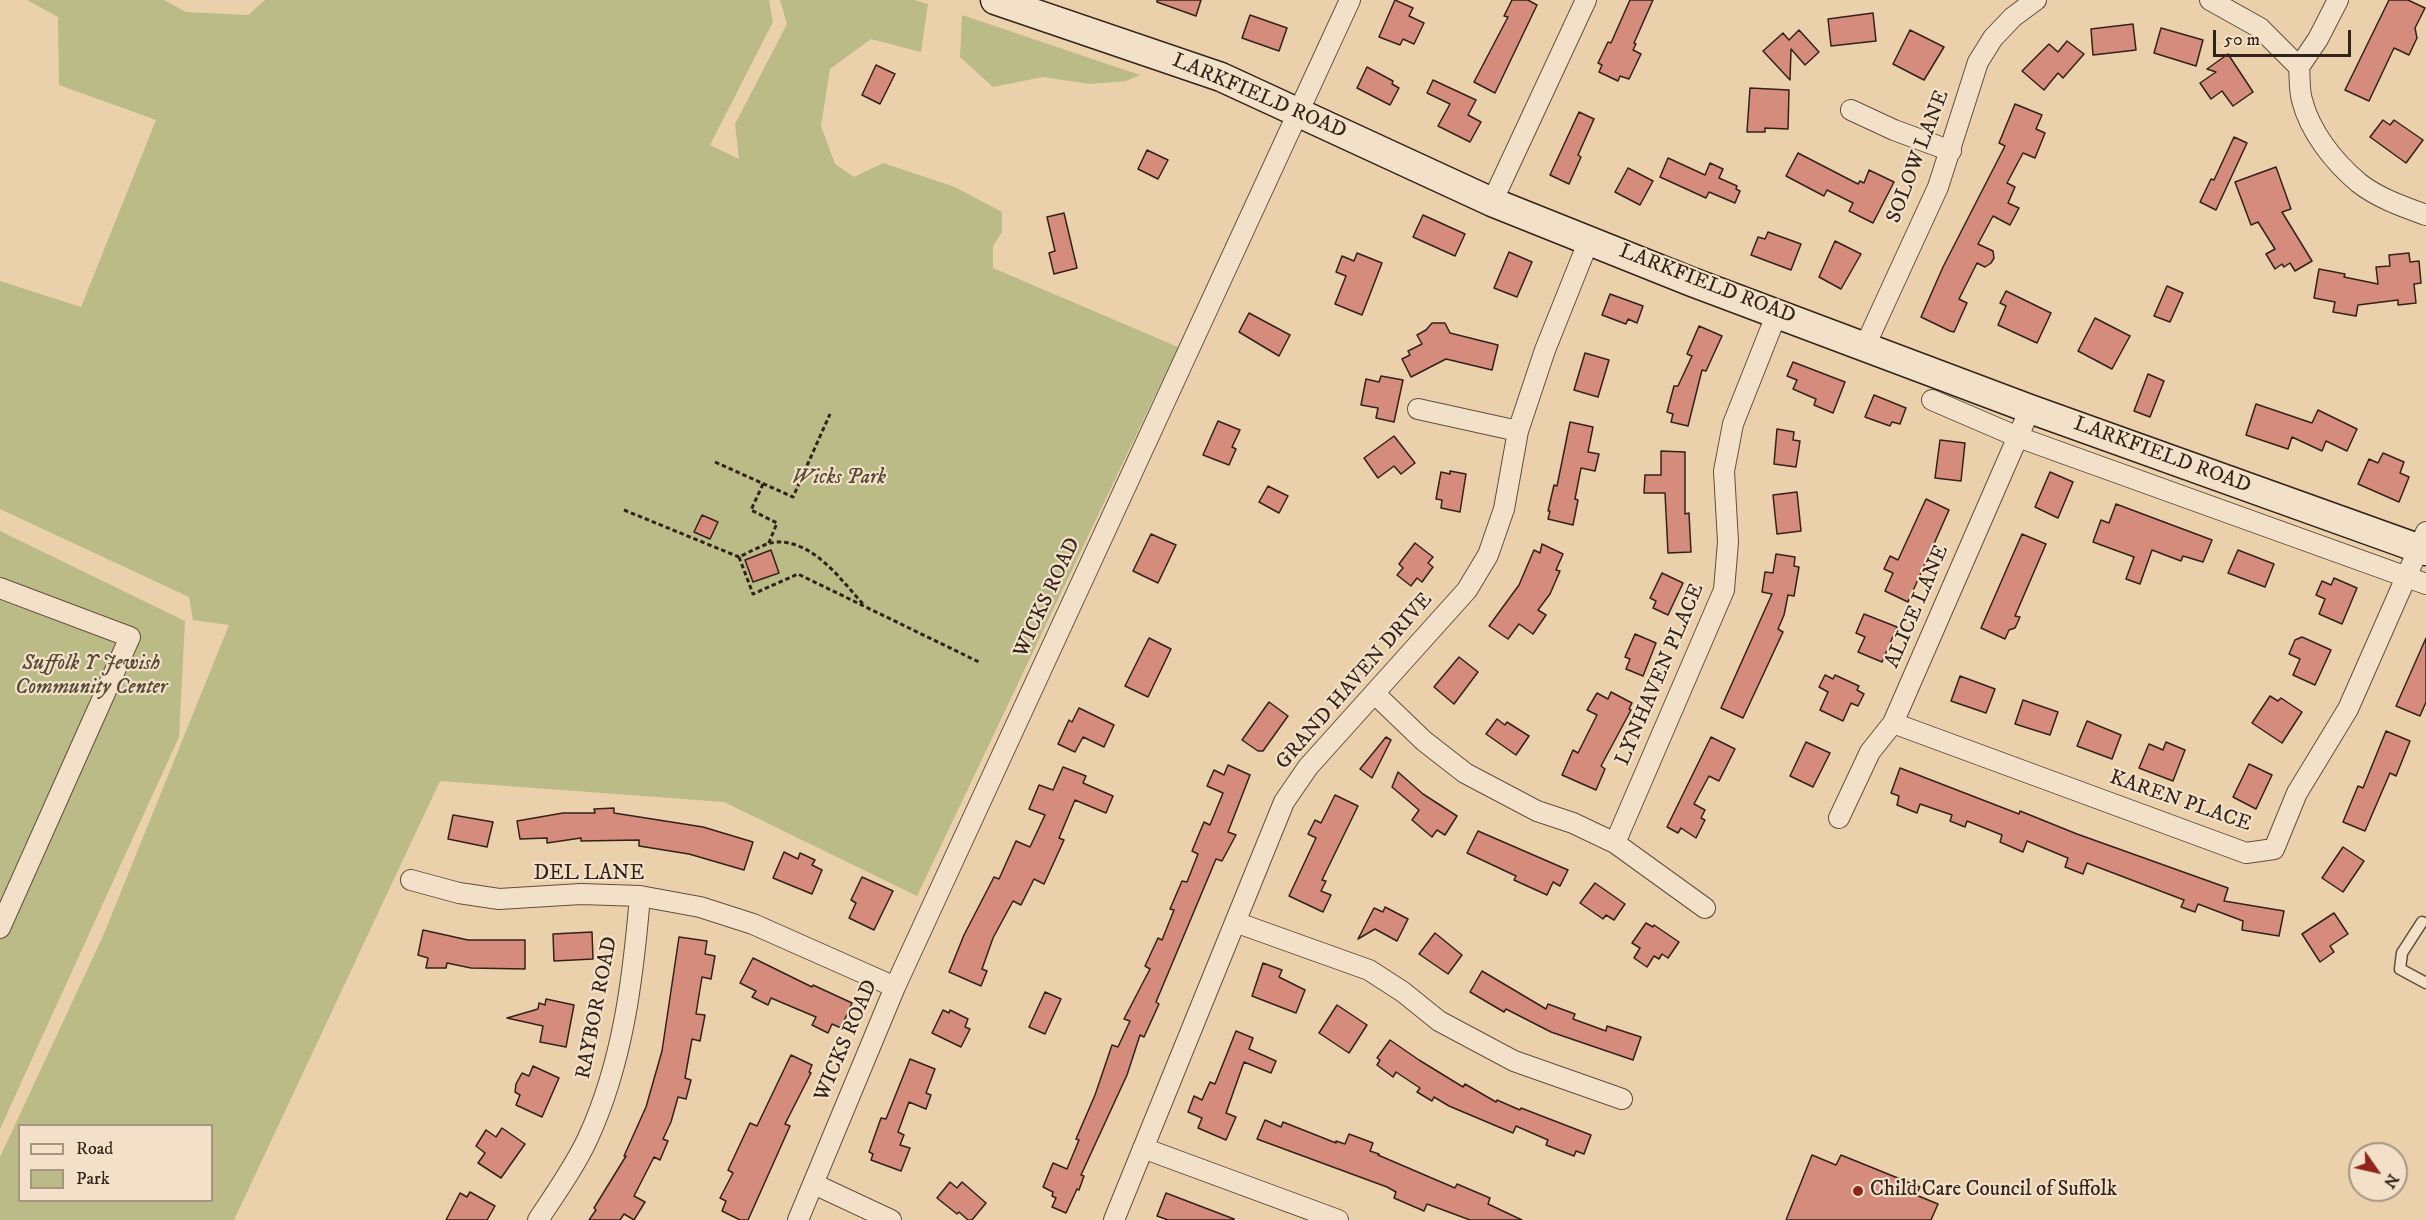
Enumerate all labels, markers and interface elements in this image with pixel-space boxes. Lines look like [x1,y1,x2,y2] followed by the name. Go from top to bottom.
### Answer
[2216,18,2354,56] scale bar
[2224,29,2260,51] text: 50 m
[1168,49,1350,145] street label: LARKFIELD ROAD
[1882,87,1956,227] street label: SOLOW LANE
[1615,240,1799,330] street label: LARKFIELD ROAD
[2070,412,2254,500] street label: LARKFIELD ROAD
[792,466,886,492] park label: Wicks Park
[1009,534,1087,662] street label: WICKS ROAD
[1881,542,1955,672] street label: ALICE LANE
[1611,580,1711,770] street label: LYNHAVEN PLACE
[1271,588,1439,776] street label: GRAND HAVEN DRIVE
[15,652,167,702] park label: Suffolk Y Jewish Community Center
[2106,766,2254,838] street label: KAREN PLACE
[534,862,644,888] street label: DEL LANE
[572,935,624,1081] street label: RAYBOR ROAD
[810,977,884,1105] street label: WICKS ROAD
[18,1124,213,1202] legend
[76,1138,113,1160] text: Road
[2348,1142,2408,1202] north arrow
[76,1168,110,1190] text: Park
[2379,1170,2403,1192] text: N
[1870,1178,2117,1204] place label: Child Care Council of Suffolk
[1851,1184,1865,1198] marker: Child Care Council of Suffolk

